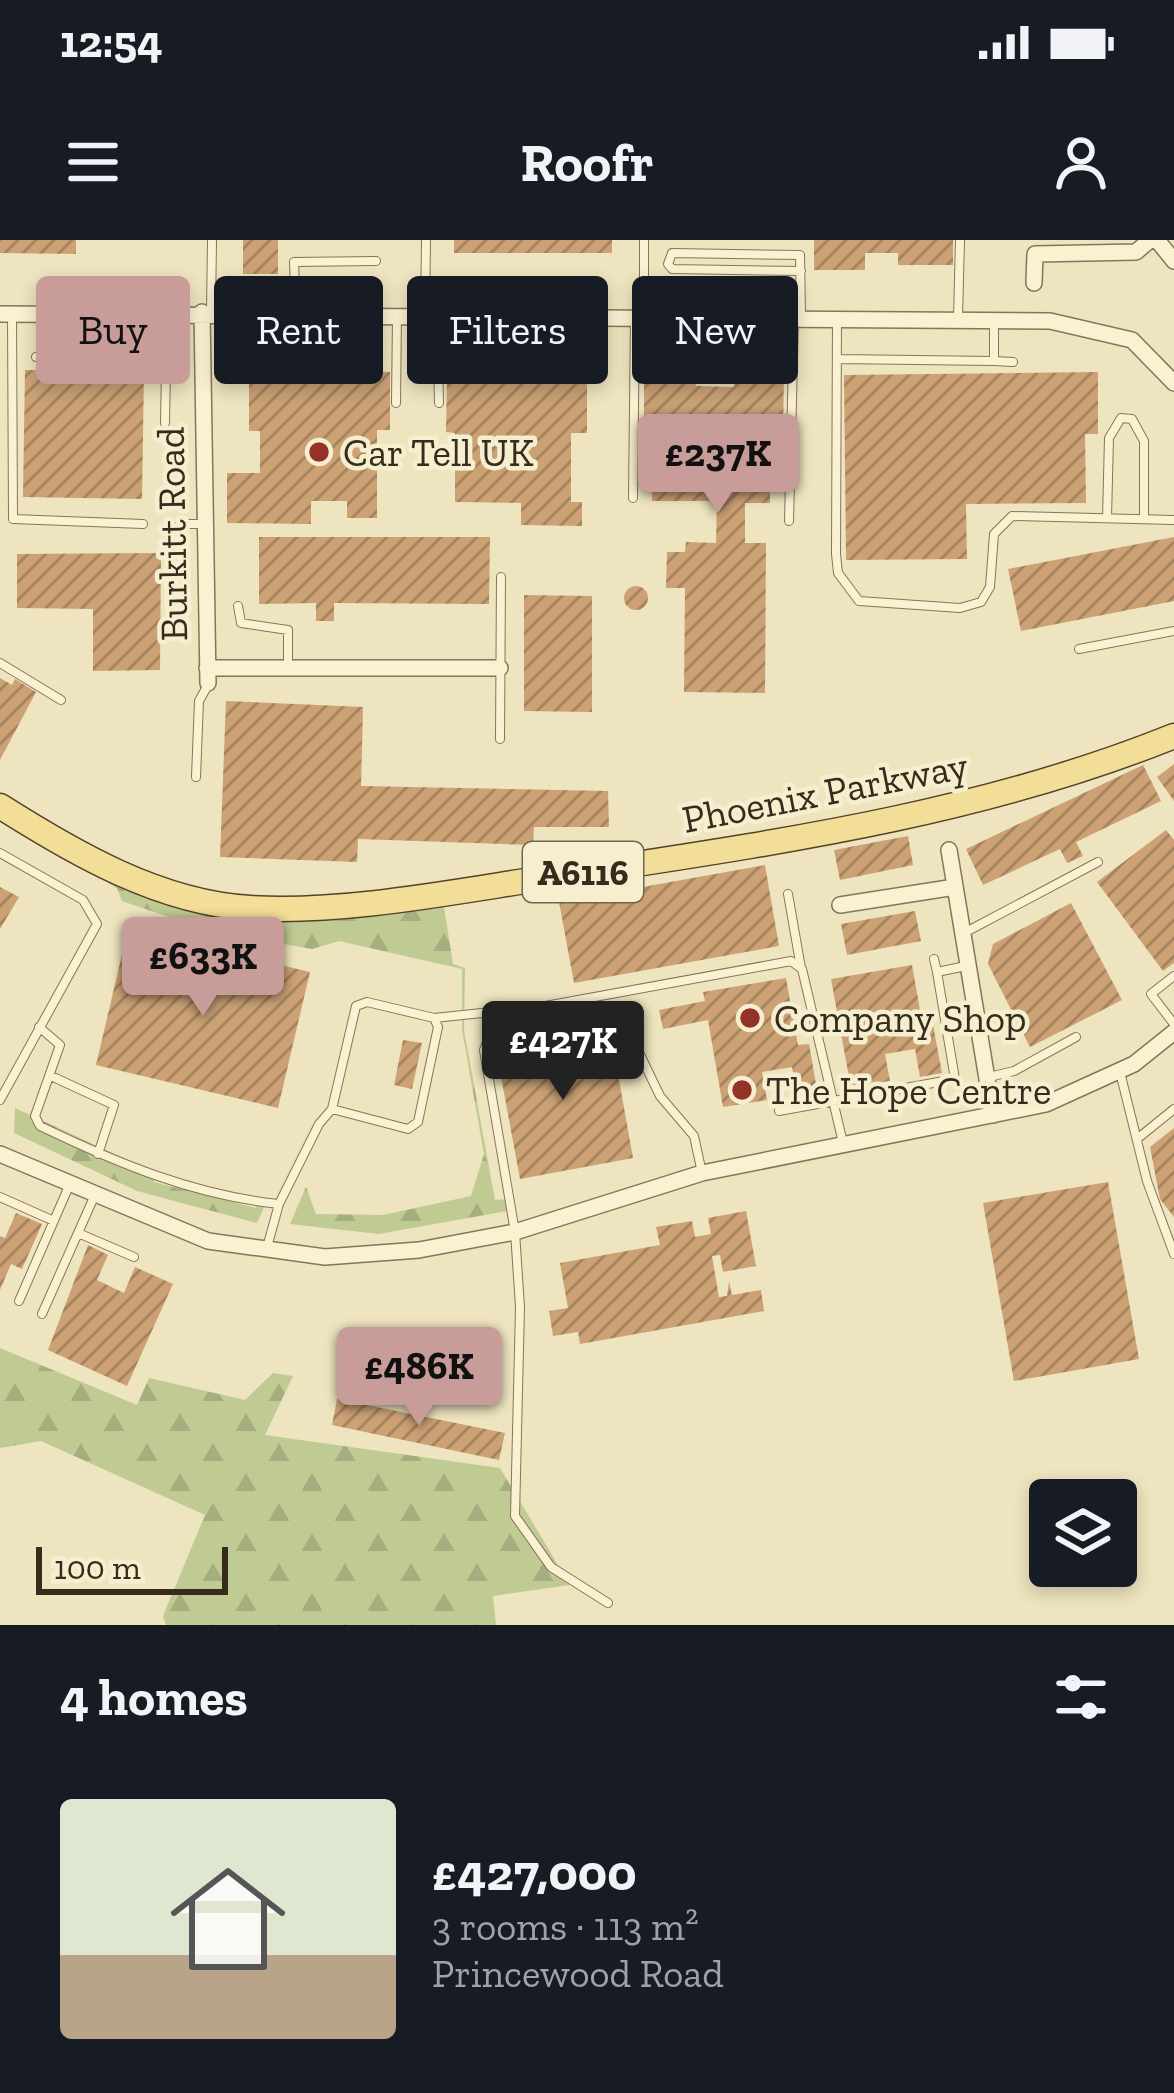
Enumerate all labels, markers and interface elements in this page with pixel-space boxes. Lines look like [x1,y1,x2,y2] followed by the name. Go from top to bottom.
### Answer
[60,15,163,69] text: 12:54
[60,129,126,195] icon: menu
[1048,129,1114,195] icon: person
[521,130,653,195] text: Roofr
[36,276,190,384] chip: Buy
[214,276,383,384] chip: Rent
[407,276,608,384] chip: Filters
[632,276,798,384] chip: New
[634,414,802,516] pin: £237K
[147,426,197,642] street label: Burkitt Road
[343,429,534,476] place label: Car Tell UK
[665,429,771,476] text: £237K
[306,439,332,465] marker: Car Tell UK
[678,741,972,843] street label: Phoenix Parkway
[523,842,643,902] road number: A6116
[119,917,287,1019] pin: £633K
[149,932,257,979] text: £633K
[774,995,1027,1042] place label: Company Shop
[479,1001,647,1103] pin: £427K
[737,1005,763,1031] marker: Company Shop
[509,1016,617,1063] text: £427K
[766,1067,1051,1114] place label: The Hope Centre
[729,1077,755,1103] marker: The Hope Centre
[335,1327,503,1429] pin: £486K
[364,1342,474,1389] text: £486K
[1029,1479,1137,1587] map controls
[1029,1479,1137,1587] button: layers
[36,1541,228,1594] scale bar
[54,1548,141,1587] text: 100 m
[1048,1664,1114,1730] icon: filters
[60,1667,248,1728] text: 4 homes
[432,1842,637,1903] text: £427,000
[156,1847,300,1991] icon: home
[432,1903,698,1950] text: 3 rooms · 113 m²
[432,1950,724,1997] text: Princewood Road

